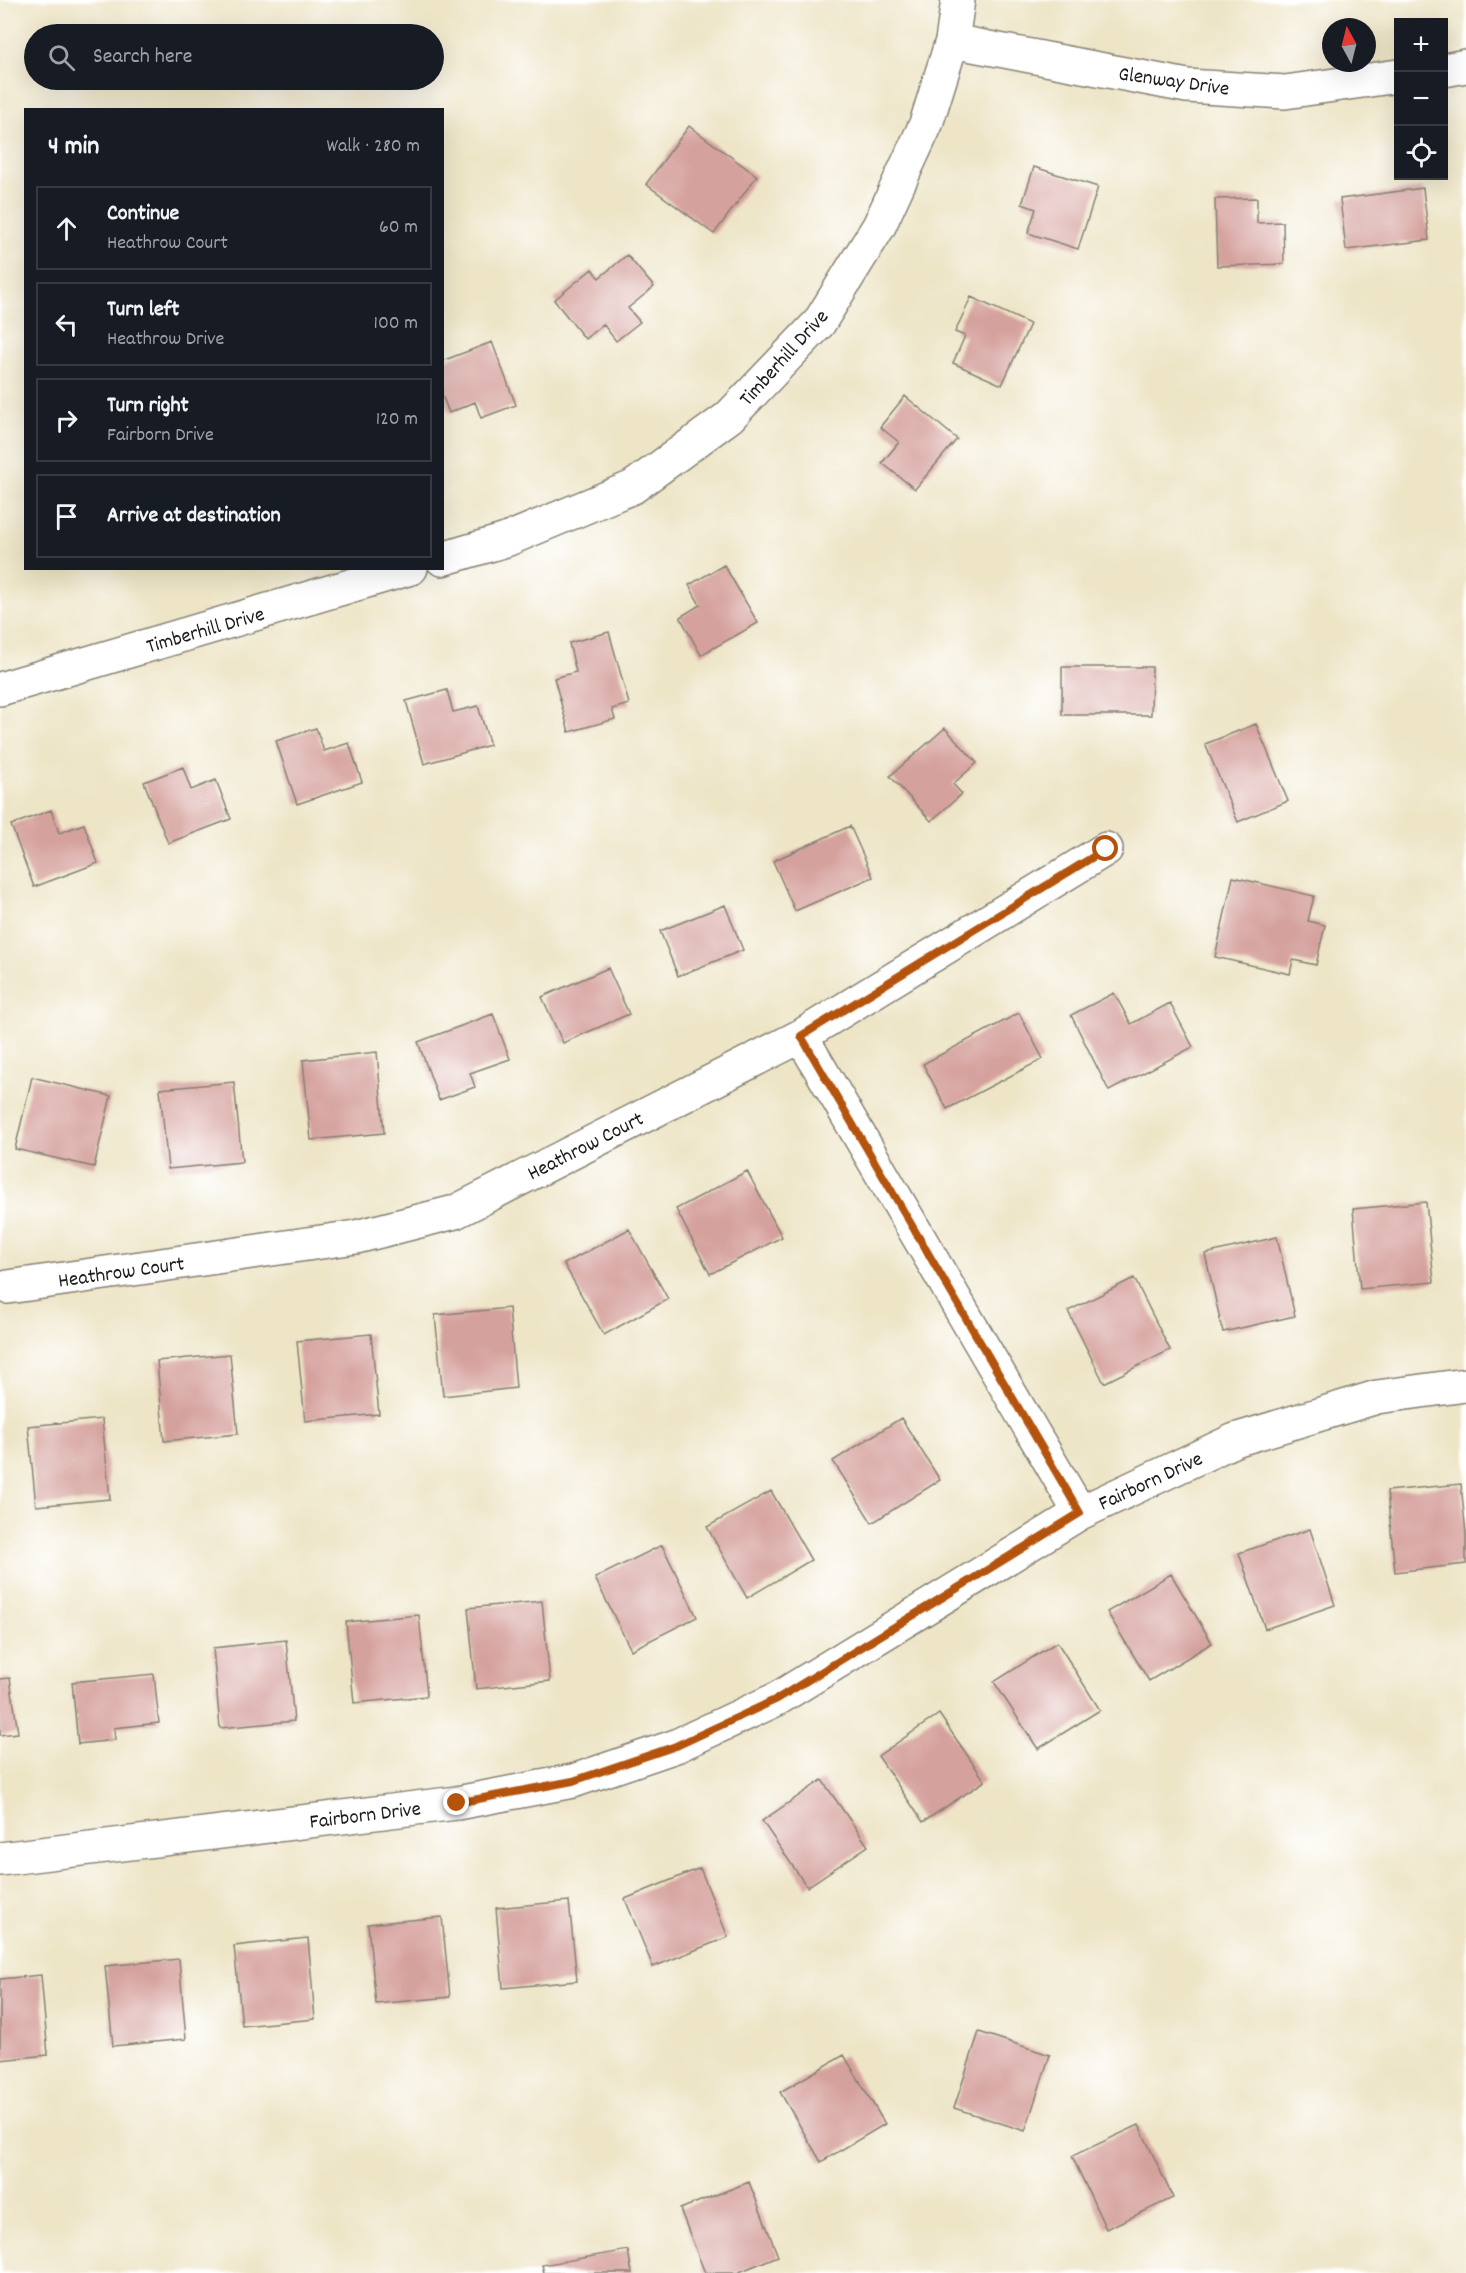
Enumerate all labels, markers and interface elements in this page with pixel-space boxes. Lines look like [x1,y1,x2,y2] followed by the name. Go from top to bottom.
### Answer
[1322,18,1376,72] north arrow
[1394,18,1448,180] map controls
[1394,18,1448,72] button: +
[24,24,444,90] search box
[45,41,78,74] icon: search
[93,42,192,73] text: Search here
[1116,60,1231,106] street label: Glenway Drive
[1394,72,1448,126] button: −
[1394,126,1448,180] button: locate
[48,129,99,166] text: 4 min
[326,133,420,161] text: Walk · 280 m
[107,199,179,230] text: Continue
[50,212,83,245] icon: ahead
[379,214,418,242] text: 60 m
[107,230,228,258] text: Heathrow Court
[107,295,179,326] text: Turn left
[733,304,837,414] street label: Timberhill Drive
[50,308,83,341] icon: left
[374,310,418,338] text: 100 m
[107,326,224,354] text: Heathrow Drive
[107,391,189,422] text: Turn right
[50,404,83,437] icon: right
[376,406,418,434] text: 120 m
[107,422,214,450] text: Fairborn Drive
[50,500,83,533] icon: arrive
[107,501,281,532] text: Arrive at destination
[143,601,268,663] street label: Timberhill Drive
[1092,835,1118,861] route start
[523,1105,650,1190] street label: Heathrow Court
[56,1250,187,1298] street label: Heathrow Court
[1094,1445,1208,1520] street label: Fairborn Drive
[443,1789,469,1815] route end
[308,1795,423,1839] street label: Fairborn Drive

